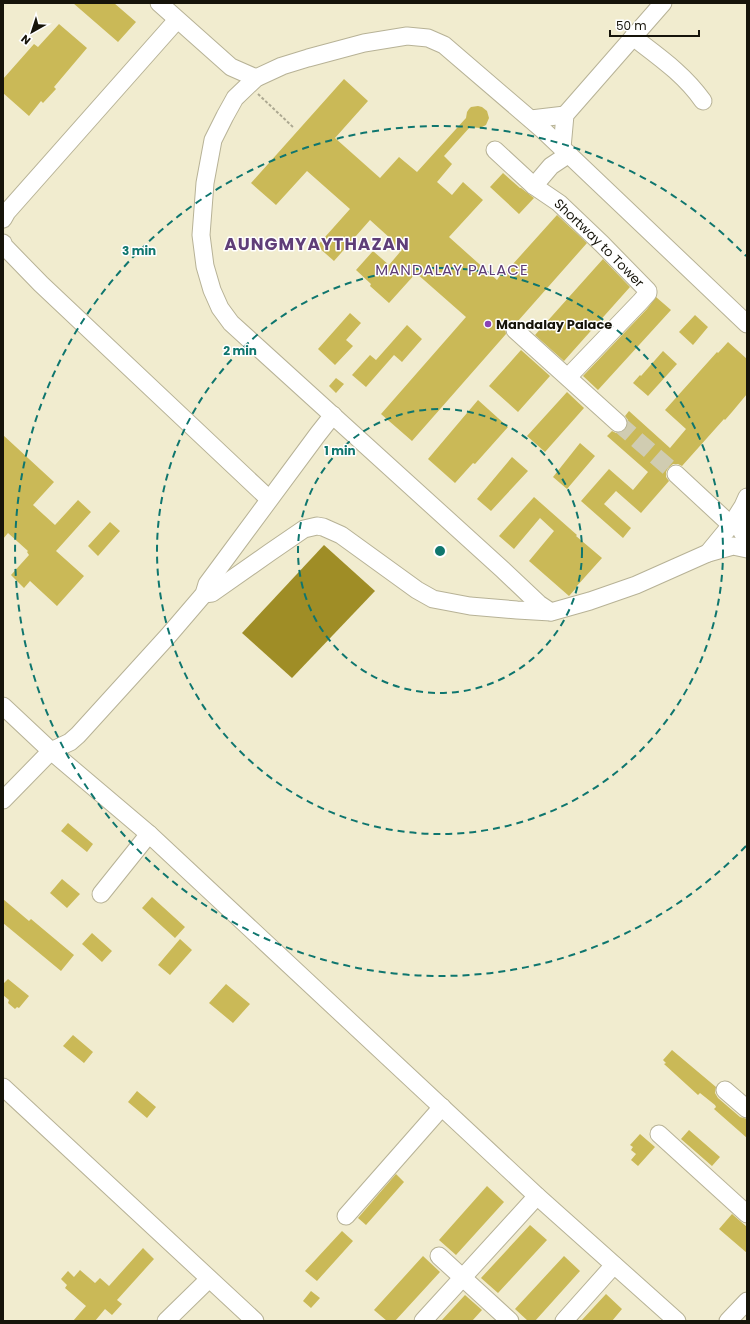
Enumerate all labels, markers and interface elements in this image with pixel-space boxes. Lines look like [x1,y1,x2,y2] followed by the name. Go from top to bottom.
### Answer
[12,12,52,52] north arrow
[610,12,699,38] scale bar
[616,17,647,34] text: 50 m
[17,31,34,49] text: N
[550,194,648,292] street label: Shortway to Tower
[224,232,410,256] district label: AUNGMYAYTHAZAN
[122,242,156,259] text: 3 min
[375,259,529,280] district label: MANDALAY PALACE
[496,315,612,334] place label: Mandalay Palace
[483,319,493,329] marker: Mandalay Palace
[223,342,257,359] text: 2 min
[324,442,356,459] text: 1 min
[433,544,447,558] centre of rings

